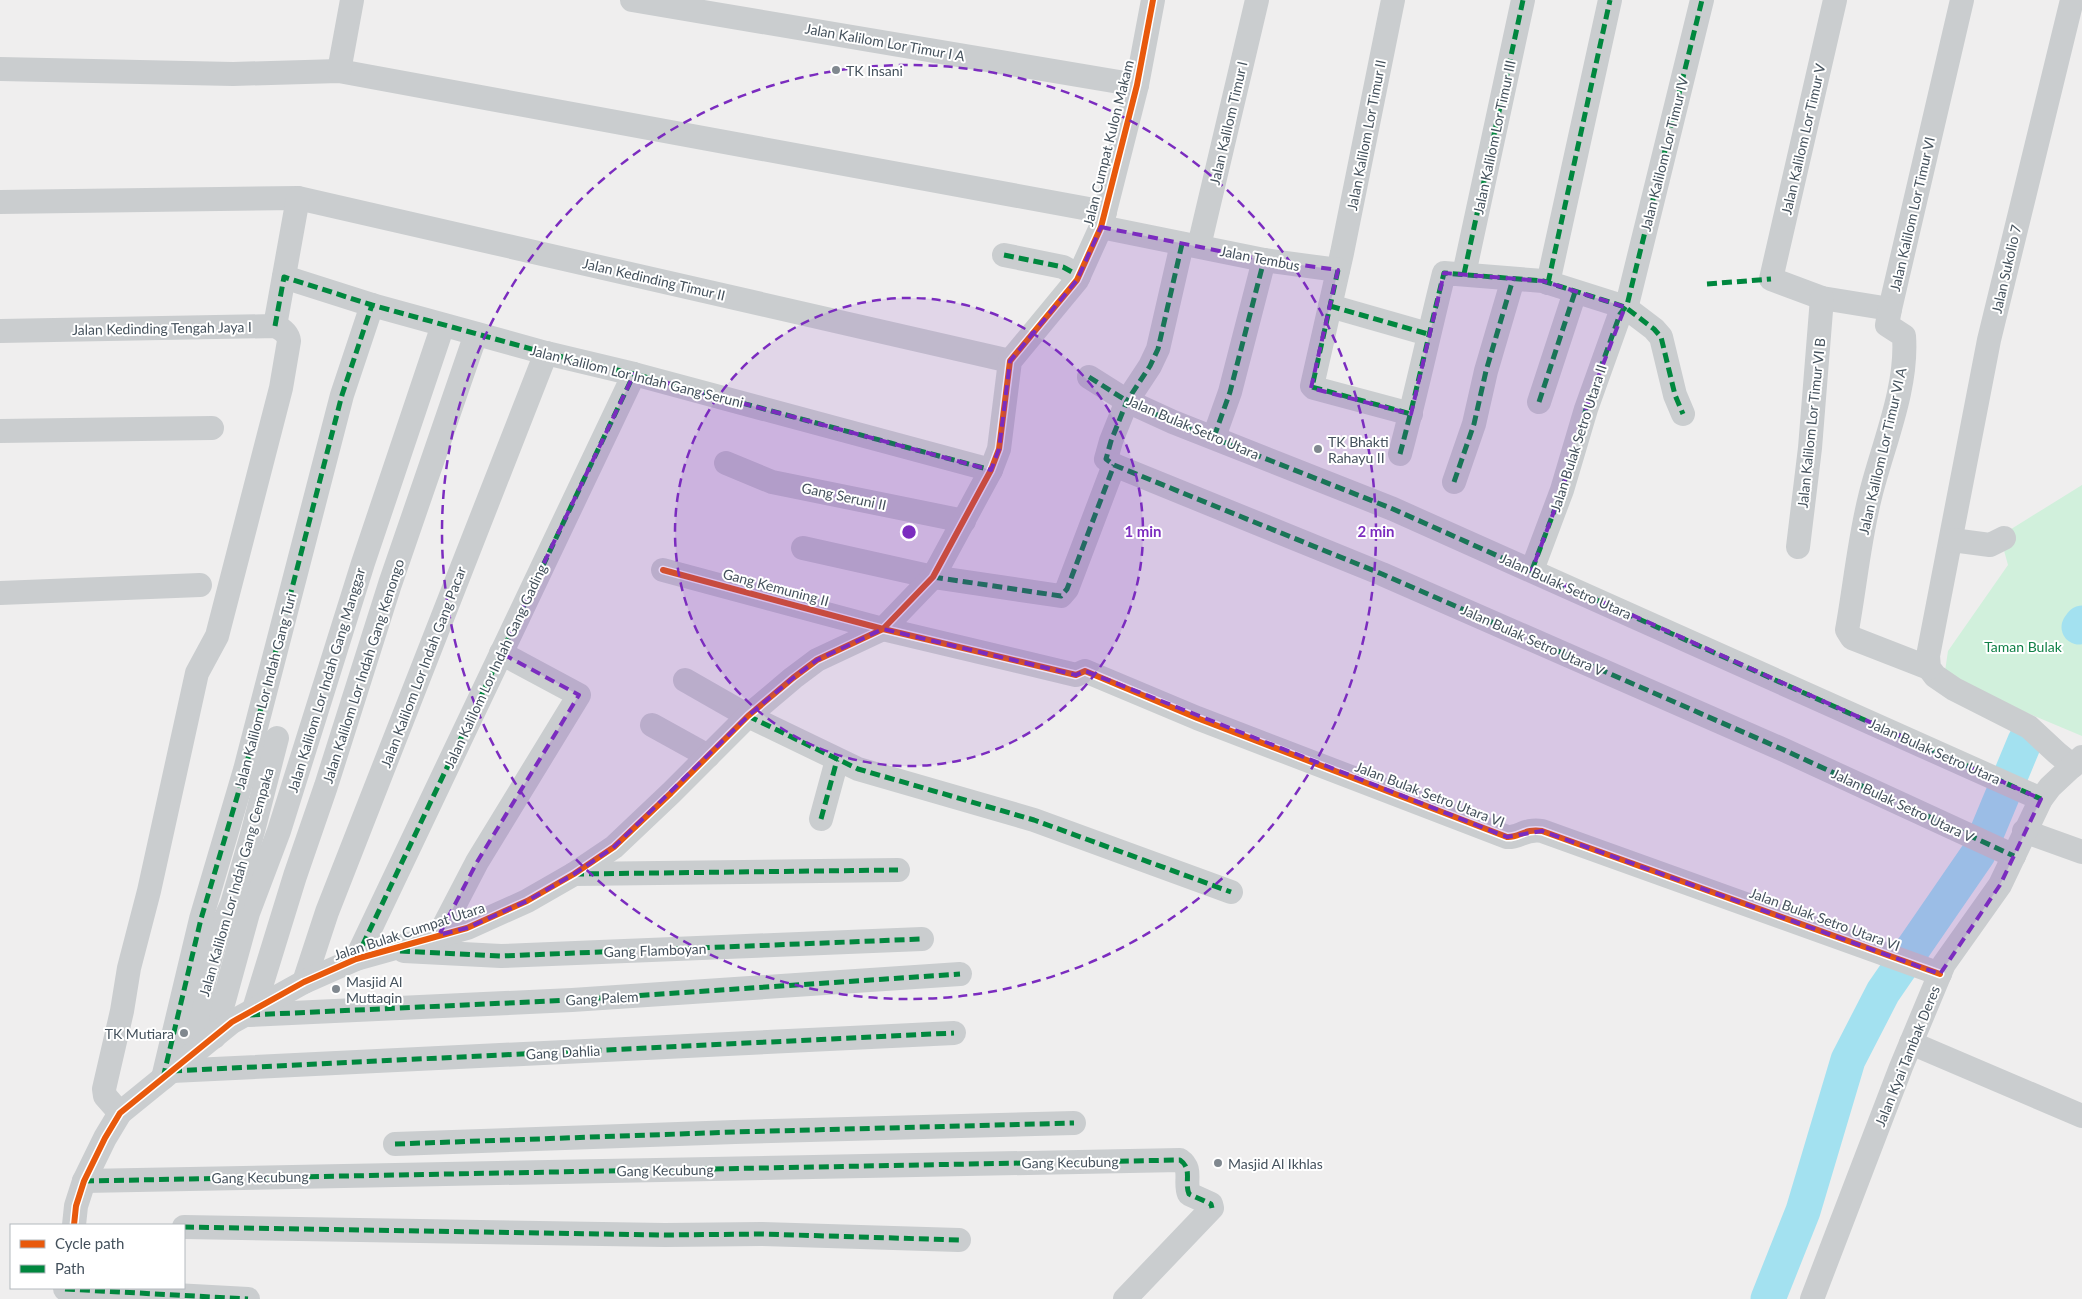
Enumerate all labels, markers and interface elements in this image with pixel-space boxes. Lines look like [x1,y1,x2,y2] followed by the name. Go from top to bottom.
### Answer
[804,20,967,65] street label: Jalan Kalilom Lor Timur I A
[1079,58,1137,228] street label: Jalan Cumpat Kulon Makam
[1343,58,1389,212] street label: Jalan Kalilom Lor Timur II
[1469,58,1519,216] street label: Jalan Kalilom Lor Timur III
[1206,60,1250,186] street label: Jalan Kalilom Timur I
[1777,61,1829,216] street label: Jalan Kalilom Lor Timur V
[846,62,903,79] place label: TK Insani
[830,64,842,76] marker: TK Insani
[1637,74,1692,233] street label: Jalan Kalilom Lor Timur IV
[1886,135,1938,293] street label: Jalan Kalilom Lor Timur VI
[1988,223,2024,315] street label: Jalan Sukolio 7
[1219,242,1301,274] street label: Jalan Tembus
[581,254,727,304] street label: Jalan Kedinding Timur II
[72,318,252,338] street label: Jalan Kedinding Tengah Jaya I
[1794,337,1828,509] street label: Jalan Kalilom Lor Timur VI B
[529,341,745,411] street label: Jalan Kalilom Lor Indah Gang Seruni
[1546,362,1610,514] street label: Jalan Bulak Setro Utara II
[1855,365,1910,536] street label: Jalan Kalilom Lor Timur VI A
[1124,391,1262,463] street label: Jalan Bulak Setro Utara
[1328,433,1389,466] place label: TK Bhakti Rahayu II
[1312,443,1324,455] marker: TK Bhakti Rahayu II
[800,479,888,513] street label: Gang Seruni II
[1124,522,1162,540] text: 1 min
[1357,522,1395,540] text: 2 min
[900,523,918,541] centre of rings
[1498,549,1634,623] street label: Jalan Bulak Setro Utara
[319,557,407,785] street label: Jalan Kalilom Lor Indah Gang Kenongo
[440,561,550,771] street label: Jalan Kalilom Lor Indah Gang Gading
[377,564,469,770] street label: Jalan Kalilom Lor Indah Gang Pacar
[721,565,831,609] street label: Gang Kemuning II
[284,566,368,794] street label: Jalan Kalilom Lor Indah Gang Manggar
[231,591,299,791] street label: Jalan Kalilom Lor Indah Gang Turi
[1459,601,1608,679] street label: Jalan Bulak Setro Utara V
[1984,638,2063,655] park label: Taman Bulak
[1867,714,2003,788] street label: Jalan Bulak Setro Utara
[1353,758,1507,830] street label: Jalan Bulak Setro Utara VI
[1829,765,1977,846] street label: Jalan Bulak Setro Utara V
[195,766,277,998] street label: Jalan Kalilom Lor Indah Gang Cempaka
[1748,884,1902,954] street label: Jalan Bulak Setro Utara VI
[331,899,487,963] street label: Jalan Bulak Cumpat Utara
[603,940,707,960] street label: Gang Flamboyan
[346,973,402,1006] place label: Masjid Al Muttaqin
[330,983,342,995] marker: Masjid Al Muttaqin
[1871,983,1943,1129] street label: Jalan Kyai Tambak Deres
[565,988,639,1008] street label: Gang Palem
[105,1025,174,1042] place label: TK Mutiara
[178,1027,190,1039] marker: TK Mutiara
[525,1042,601,1062] street label: Gang Dahlia
[1021,1153,1119,1171] street label: Gang Kecubung
[1228,1155,1323,1172] place label: Masjid Al Ikhlas
[1212,1157,1224,1169] marker: Masjid Al Ikhlas
[616,1161,714,1179] street label: Gang Kecubung
[211,1168,309,1186] street label: Gang Kecubung
[10,1224,185,1289] legend
[55,1234,124,1252] text: Cycle path
[55,1259,85,1277] text: Path

